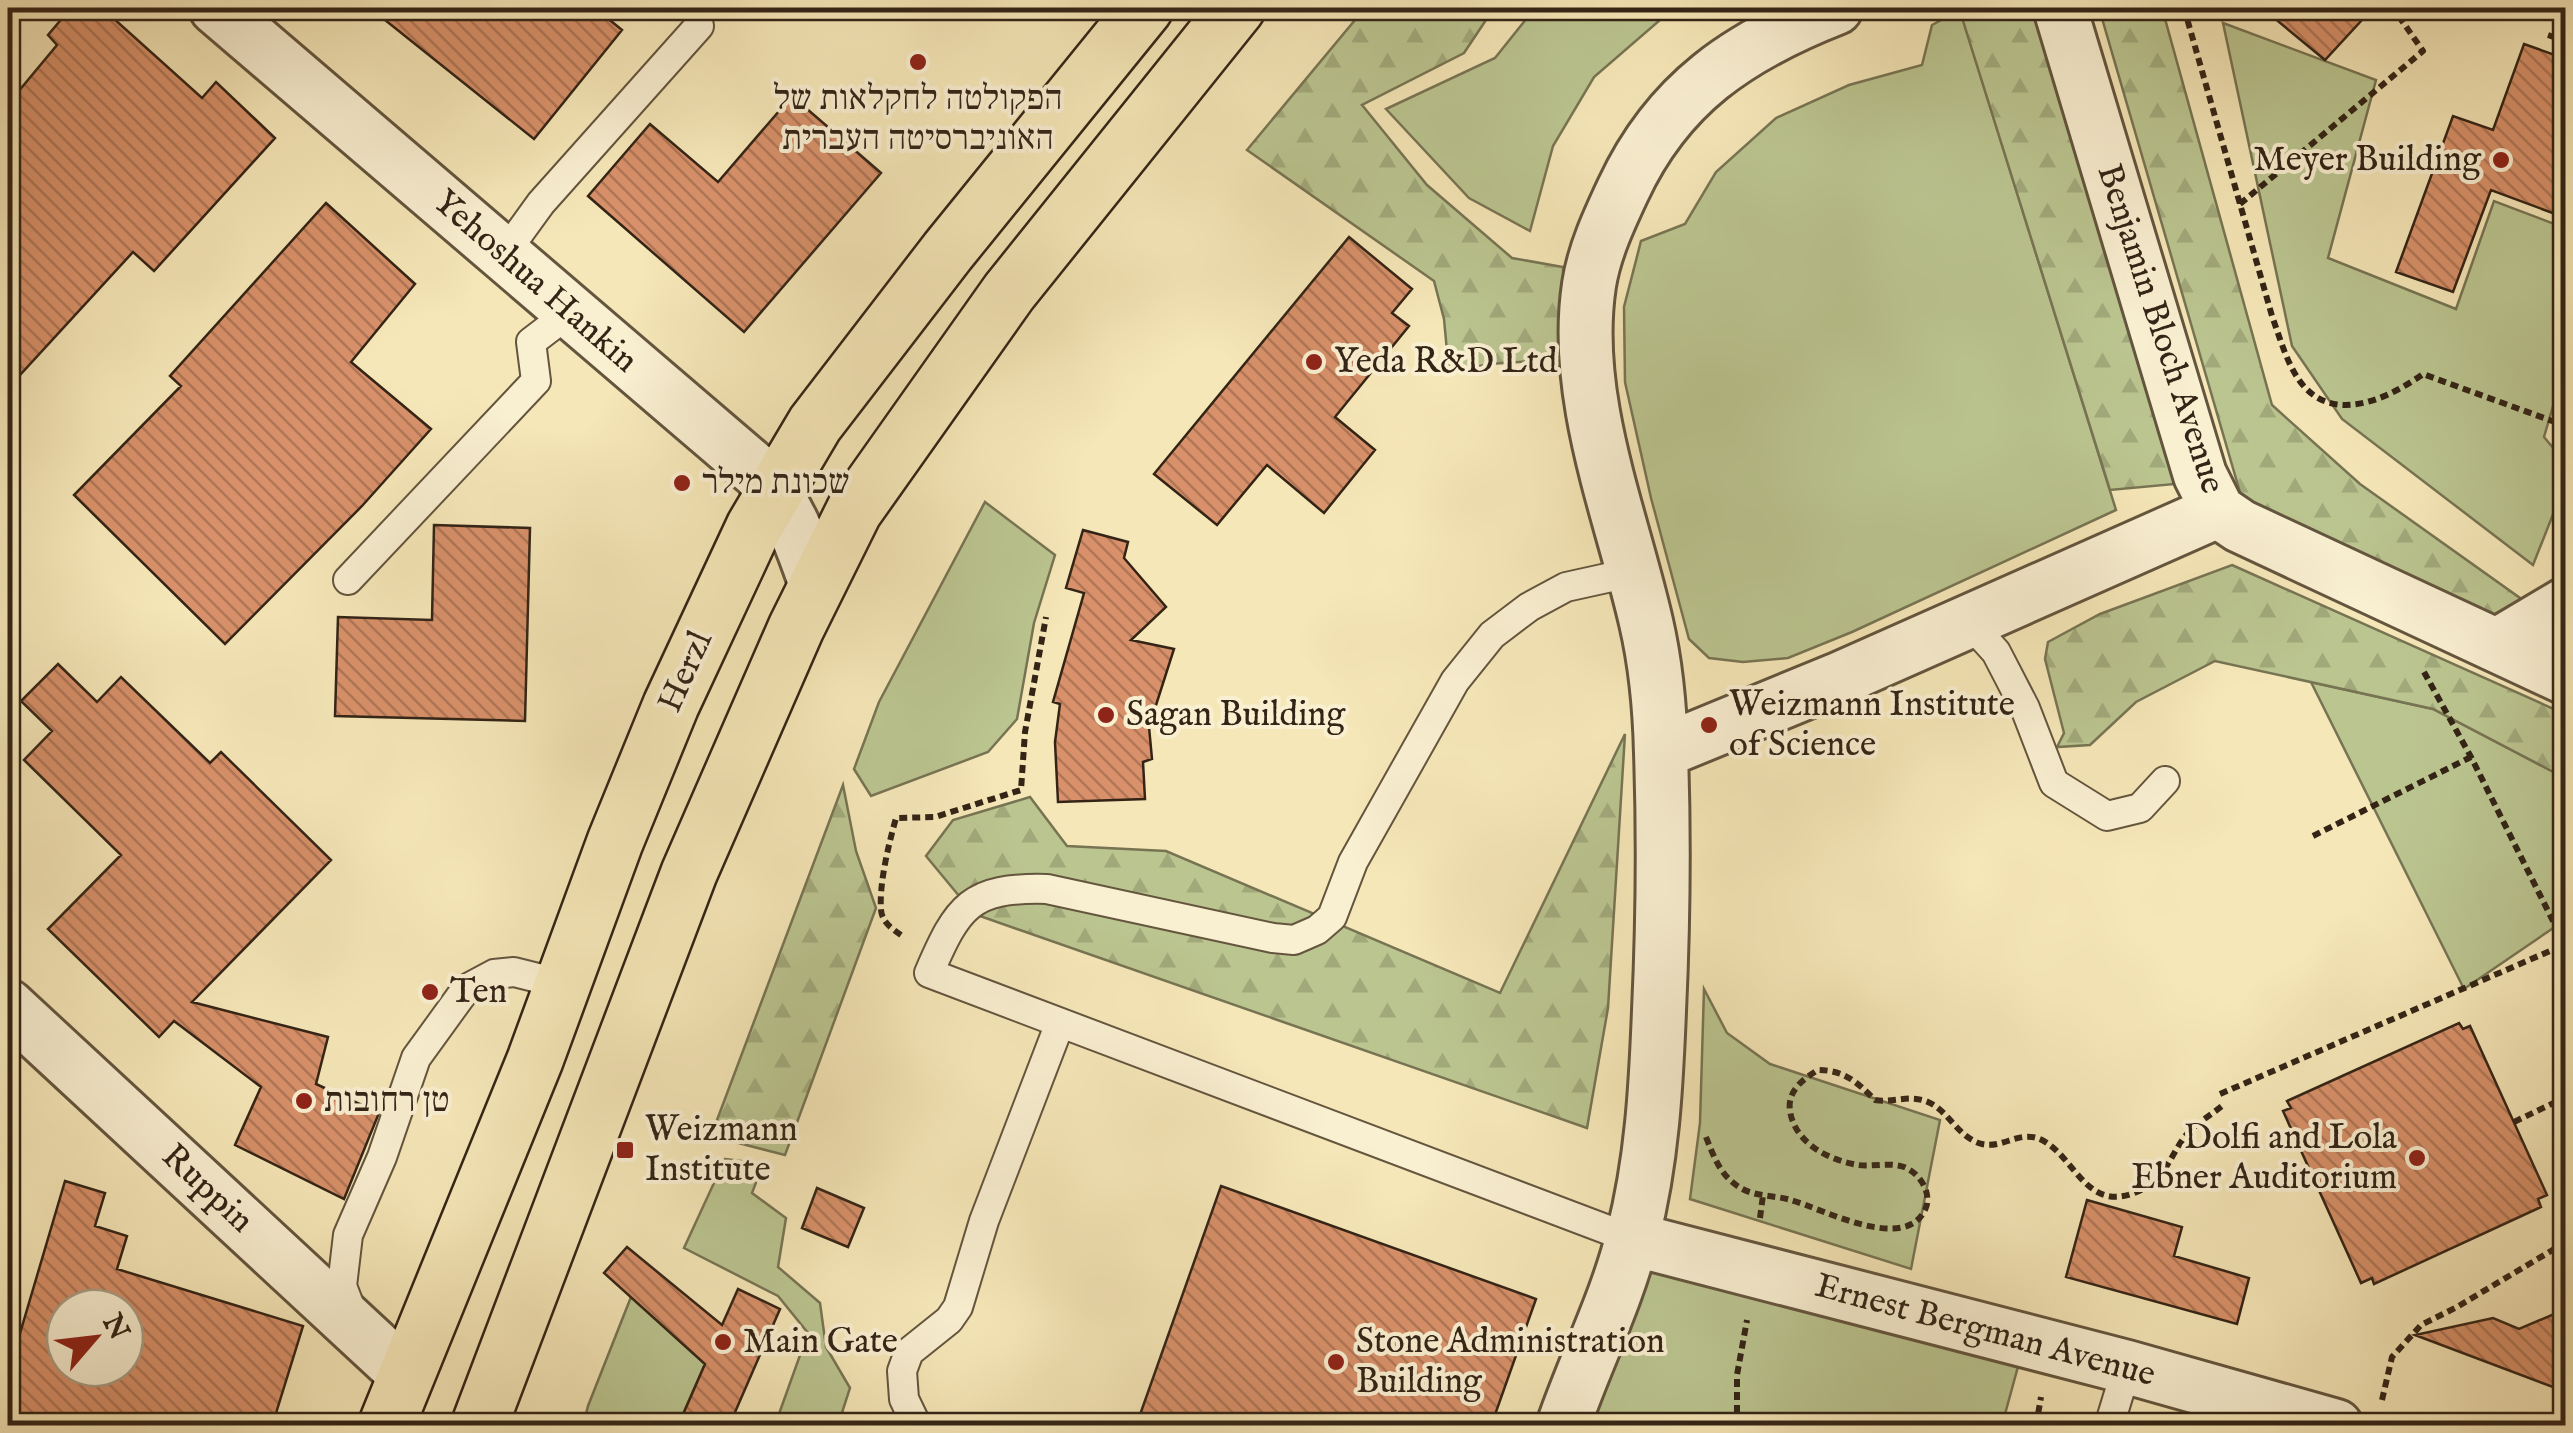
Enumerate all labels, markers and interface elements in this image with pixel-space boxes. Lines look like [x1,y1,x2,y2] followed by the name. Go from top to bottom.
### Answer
[907,51,929,73] marker: הפקולטה לחקלאות של האוניברסיטה העברית
[773,77,1063,162] place label: הפקולטה לחקלאות של האוניברסיטה העברית
[2253,138,2482,183] place label: Meyer Building
[2490,149,2512,171] marker: Meyer Building
[2086,159,2234,499] street label: Benjamin Bloch Avenue
[423,181,647,383] street label: Yehoshua Hankin
[1334,340,1558,385] place label: Yeda R&D Ltd
[1303,351,1325,373] marker: Yeda R&D Ltd
[702,461,850,506] place label: שכונת מילר
[671,472,693,494] marker: שכונת מילר
[648,624,724,720] street label: Herzl
[1729,683,2015,768] place label: Weizmann Institute of Science
[1126,693,1346,738] place label: Sagan Building
[1095,704,1117,726] marker: Sagan Building
[1698,714,1720,736] marker: Weizmann Institute of Science
[450,970,507,1015] place label: Ten
[419,981,441,1003] marker: Ten
[324,1079,450,1124] place label: טן רחובות
[293,1090,315,1112] marker: טן רחובות
[645,1108,798,1193] place label: Weizmann Institute
[2131,1116,2398,1201] place label: Dolfi and Lola Ebner Auditorium
[151,1135,263,1243] street label: Ruppin
[614,1139,636,1161] marker: Weizmann Institute
[2406,1147,2428,1169] marker: Dolfi and Lola Ebner Auditorium
[1810,1264,2160,1398] street label: Ernest Bergman Avenue
[45,1288,145,1388] north arrow
[93,1308,136,1346] text: N
[743,1320,898,1365] place label: Main Gate
[1356,1320,1665,1405] place label: Stone Administration Building
[712,1331,734,1353] marker: Main Gate
[1325,1351,1347,1373] marker: Stone Administration Building

